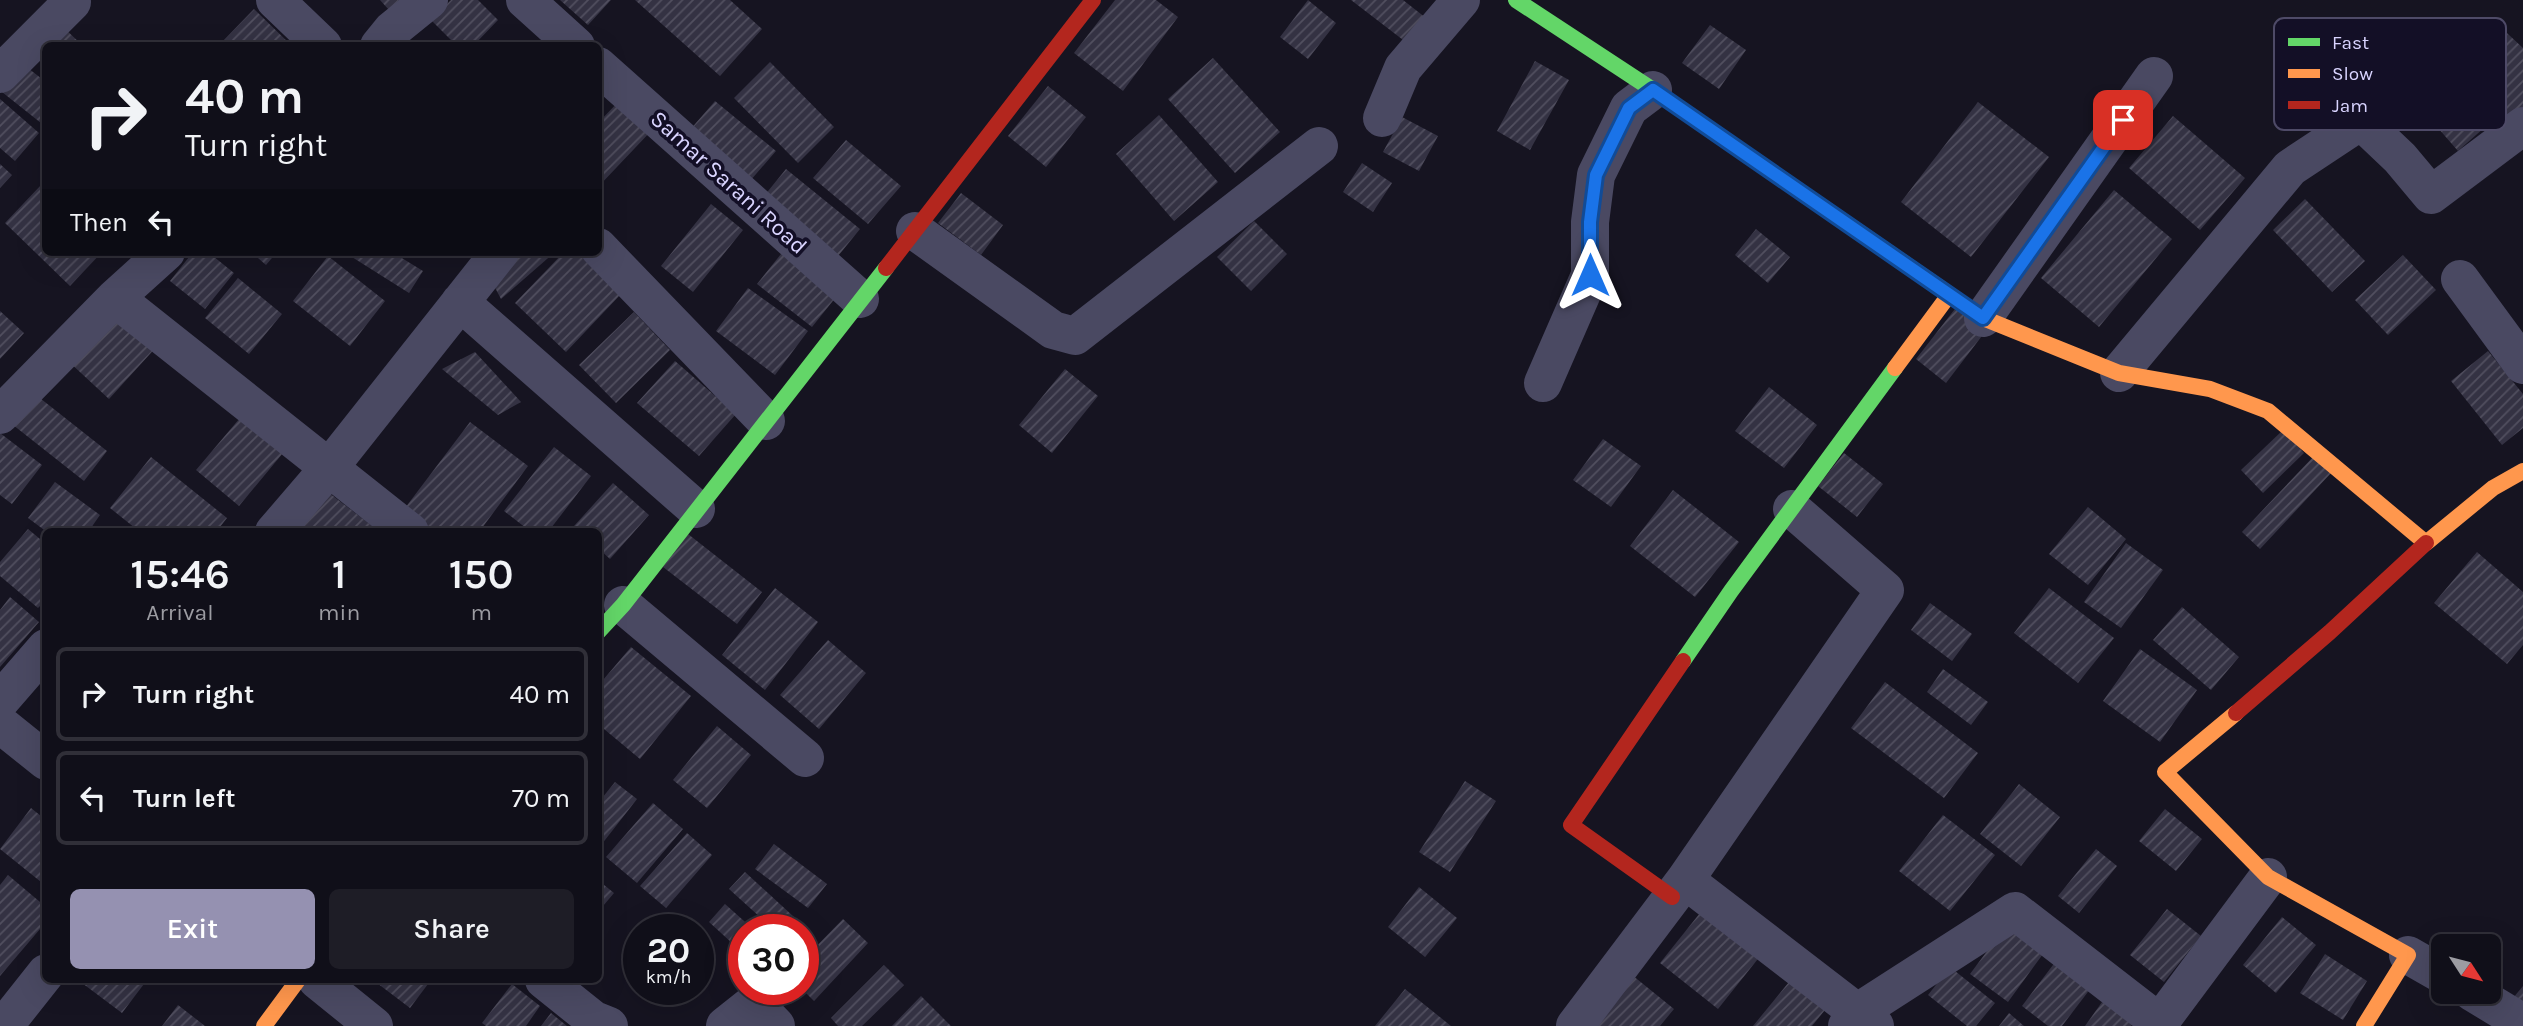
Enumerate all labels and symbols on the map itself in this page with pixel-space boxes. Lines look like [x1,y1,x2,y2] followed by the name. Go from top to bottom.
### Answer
[2274,18,2506,130] legend
[2332,32,2369,54] text: Fast
[2332,63,2373,85] text: Slow
[2093,90,2153,150] pin
[2332,95,2368,117] text: Jam
[645,105,812,260] street label: Samar Sarani Road
[1553,238,1627,312] position arrow
[728,914,819,1005] speed limit sign: 30
[2431,934,2501,1004] north arrow

